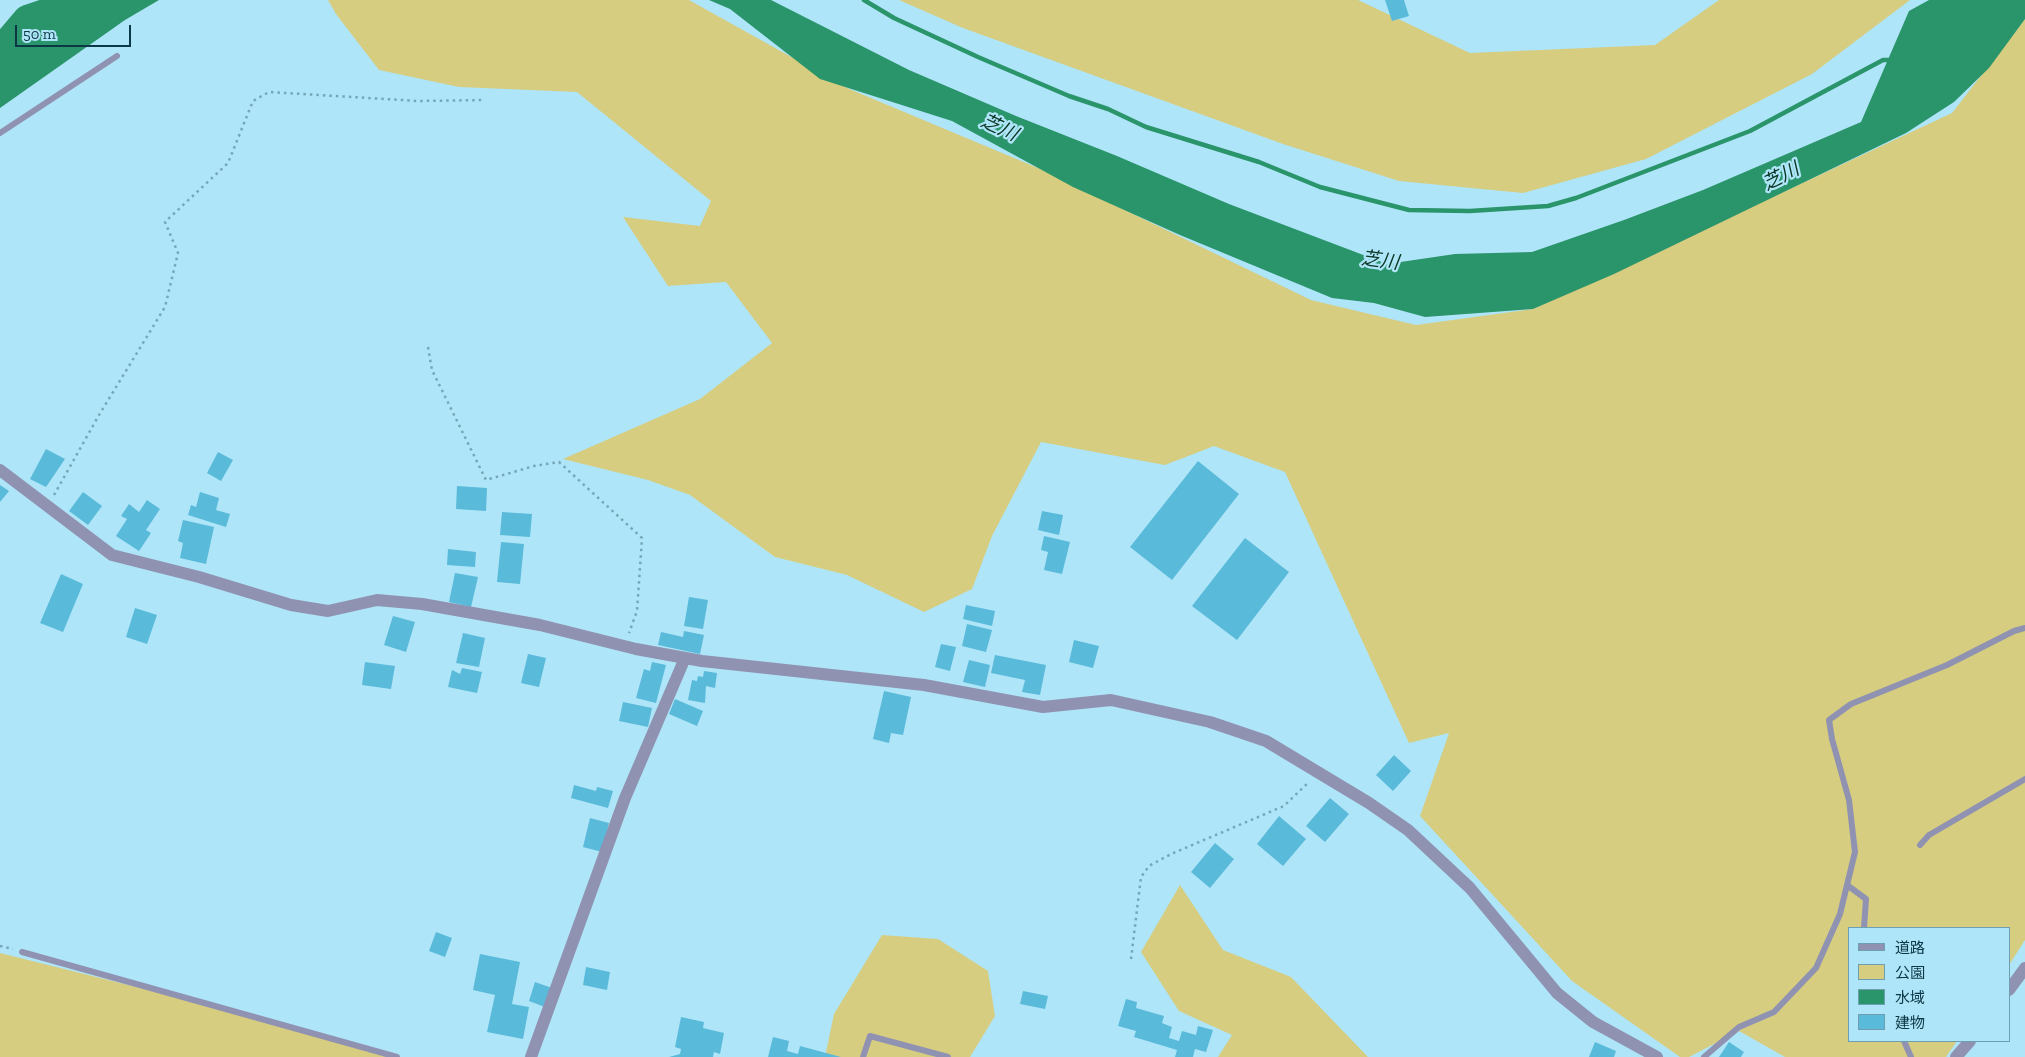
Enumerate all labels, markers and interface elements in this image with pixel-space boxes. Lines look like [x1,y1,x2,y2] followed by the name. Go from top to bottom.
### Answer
[18,15,134,47] scale bar
[23,25,56,43] text: 50 m
[977,110,1021,146] water label: 芝川
[1759,158,1803,196] water label: 芝川
[1360,247,1400,275] water label: 芝川
[1848,927,2010,1042] legend
[1895,939,1925,957] text: 道路
[1895,964,1925,982] text: 公園
[1895,989,1925,1007] text: 水域
[1895,1014,1925,1032] text: 建物

